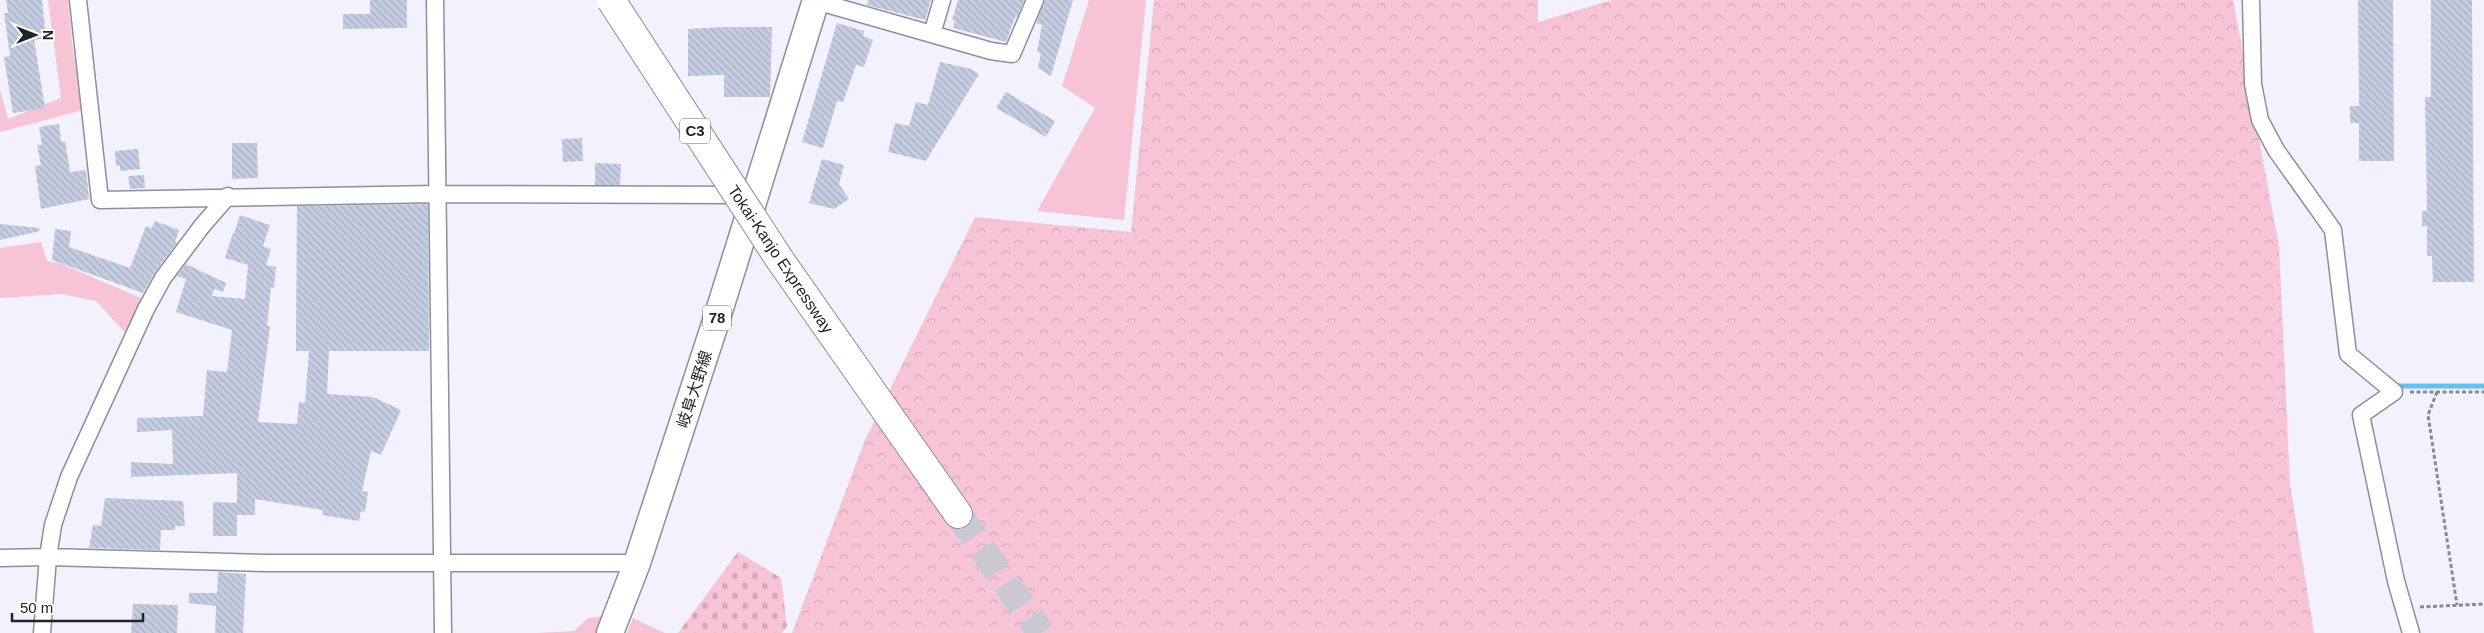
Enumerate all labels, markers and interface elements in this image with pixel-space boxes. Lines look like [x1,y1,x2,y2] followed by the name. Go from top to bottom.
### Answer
[10,10,60,60] north arrow
[40,30,56,40] text: N
[680,118,710,144] road number: C3
[725,182,836,336] street label: Tokai-Kanjo Expressway
[703,306,731,330] road number: 78
[674,348,715,430] street label: 岐阜大野線
[12,590,144,622] scale bar
[20,599,53,616] text: 50 m

